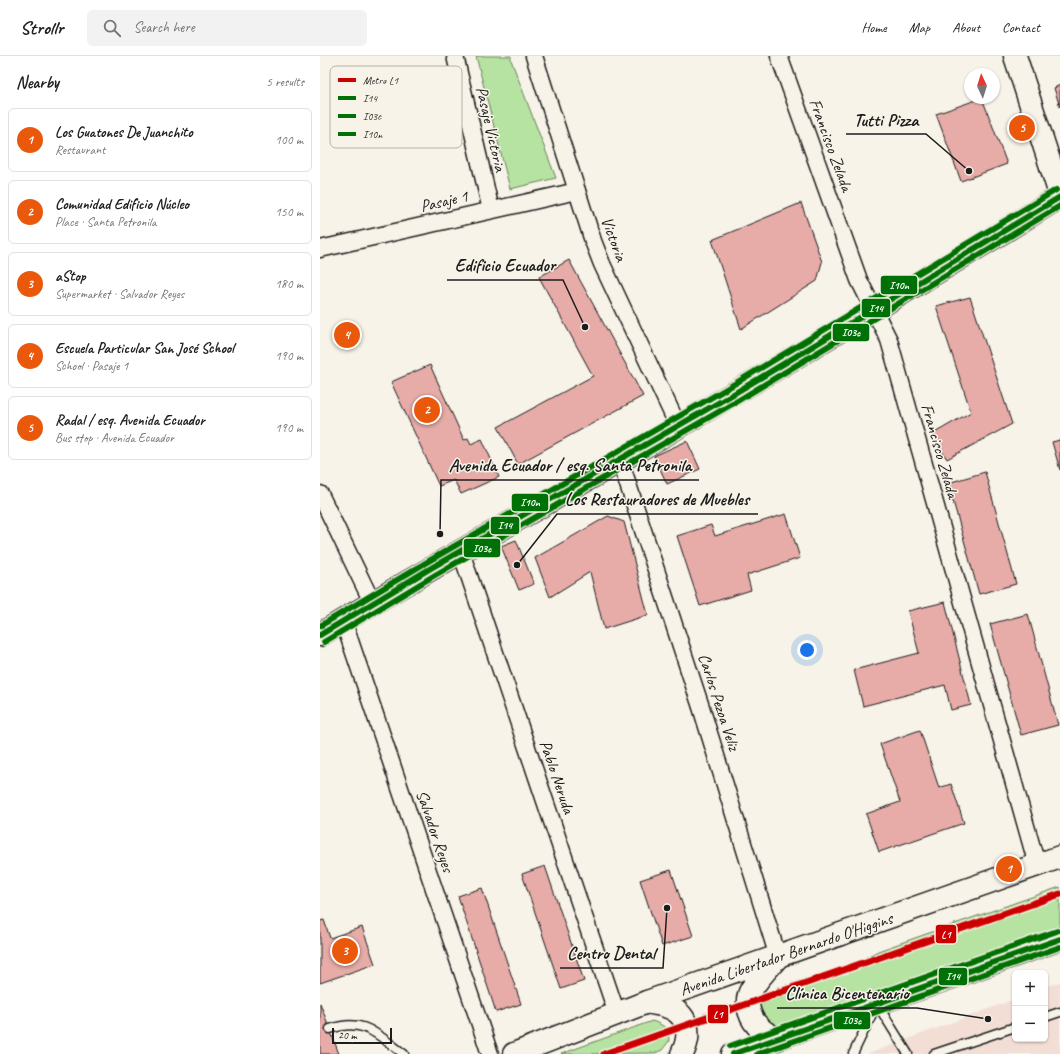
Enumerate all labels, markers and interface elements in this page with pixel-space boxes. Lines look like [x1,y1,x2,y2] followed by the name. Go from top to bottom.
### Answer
[87,10,367,46] search box
[20,16,63,40] text: Strollr
[101,17,123,39] icon: search
[133,18,195,37] text: Search here
[861,19,887,36] text: Home
[909,19,930,36] text: Map
[952,19,980,36] text: About
[1002,19,1040,36] text: Contact
[330,66,462,148] legend
[964,68,1000,104] north arrow
[16,72,59,93] text: Nearby
[363,73,399,87] text: Metro L1
[266,74,304,90] text: 5 results
[471,84,511,175] street label: Pasaje Victoria
[363,91,378,105] text: I14
[805,96,858,196] street label: Francisco Zelada
[846,104,926,134] callout: Tutti Pizza
[363,109,382,123] text: I03c
[854,109,920,131] text: Tutti Pizza
[1009,113,1035,143] pin: 5
[55,123,193,142] text: Los Guatones De Juanchito
[363,127,383,141] text: I10n
[27,132,33,148] text: 1
[275,132,303,148] text: 100 m
[55,142,105,158] text: Restaurant
[418,185,471,217] street label: Pasaje 1
[55,195,189,214] text: Comunidad Edificio Núcleo
[27,204,33,220] text: 2
[275,204,303,220] text: 150 m
[55,214,156,230] text: Place · Santa Petronila
[596,214,632,266] street label: Victoria
[447,250,563,280] callout: Edificio Ecuador
[455,254,558,276] text: Edificio Ecuador
[55,267,85,286] text: aStop
[880,275,918,295] line badge: I10n
[27,276,33,292] text: 3
[275,276,303,292] text: 180 m
[889,278,910,292] text: I10n
[55,286,184,302] text: Supermarket · Salvador Reyes
[861,298,891,318] line badge: I14
[869,301,885,315] text: I14
[334,320,360,350] pin: 4
[832,323,870,342] line badge: I03c
[842,325,861,339] text: I03c
[55,339,234,358] text: Escuela Particular San José School
[27,348,33,364] text: 4
[275,348,303,364] text: 190 m
[55,358,128,374] text: School · Pasaje 1
[414,395,440,425] pin: 2
[917,401,964,503] street label: Francisco Zelada
[55,411,205,430] text: Radal / esq. Avenida Ecuador
[27,420,33,436] text: 5
[275,420,303,436] text: 190 m
[55,430,174,446] text: Bus stop · Avenida Ecuador
[441,450,699,480] callout: Avenida Ecuador / esq. Santa Petronila
[449,454,693,476] text: Avenida Ecuador / esq. Santa Petronila
[557,484,758,514] callout: Los Restauradores de Muebles
[565,488,751,510] text: Los Restauradores de Muebles
[511,493,549,512] line badge: I10n
[520,495,541,509] text: I10n
[490,516,520,535] line badge: I14
[498,518,514,532] text: I14
[463,538,501,558] line badge: I03c
[473,541,492,555] text: I03c
[797,640,817,660] your location
[693,651,745,755] street label: Carlos Pezoa Veliz
[535,738,580,818] street label: Pablo Neruda
[411,787,460,877] street label: Salvador Reyes
[996,854,1022,884] pin: 1
[677,907,897,1000] street label: Avenida Libertador Bernardo O'Higgins
[935,924,957,944] line badge: L1
[941,927,952,941] text: L1
[332,936,358,966] pin: 3
[560,938,663,968] callout: Centro Dental
[567,942,659,964] text: Centro Dental
[938,967,968,986] line badge: I14
[946,969,962,983] text: I14
[1012,970,1048,1042] map controls
[1012,970,1048,1006] button: +
[777,978,917,1008] callout: Clínica Bicentenario
[785,982,910,1004] text: Clínica Bicentenario
[707,1004,729,1024] line badge: L1
[1012,1006,1048,1042] button: −
[713,1007,724,1021] text: L1
[833,1011,871,1030] line badge: I03c
[843,1013,862,1027] text: I03c
[332,1026,392,1045] scale bar
[338,1028,357,1042] text: 20 m

